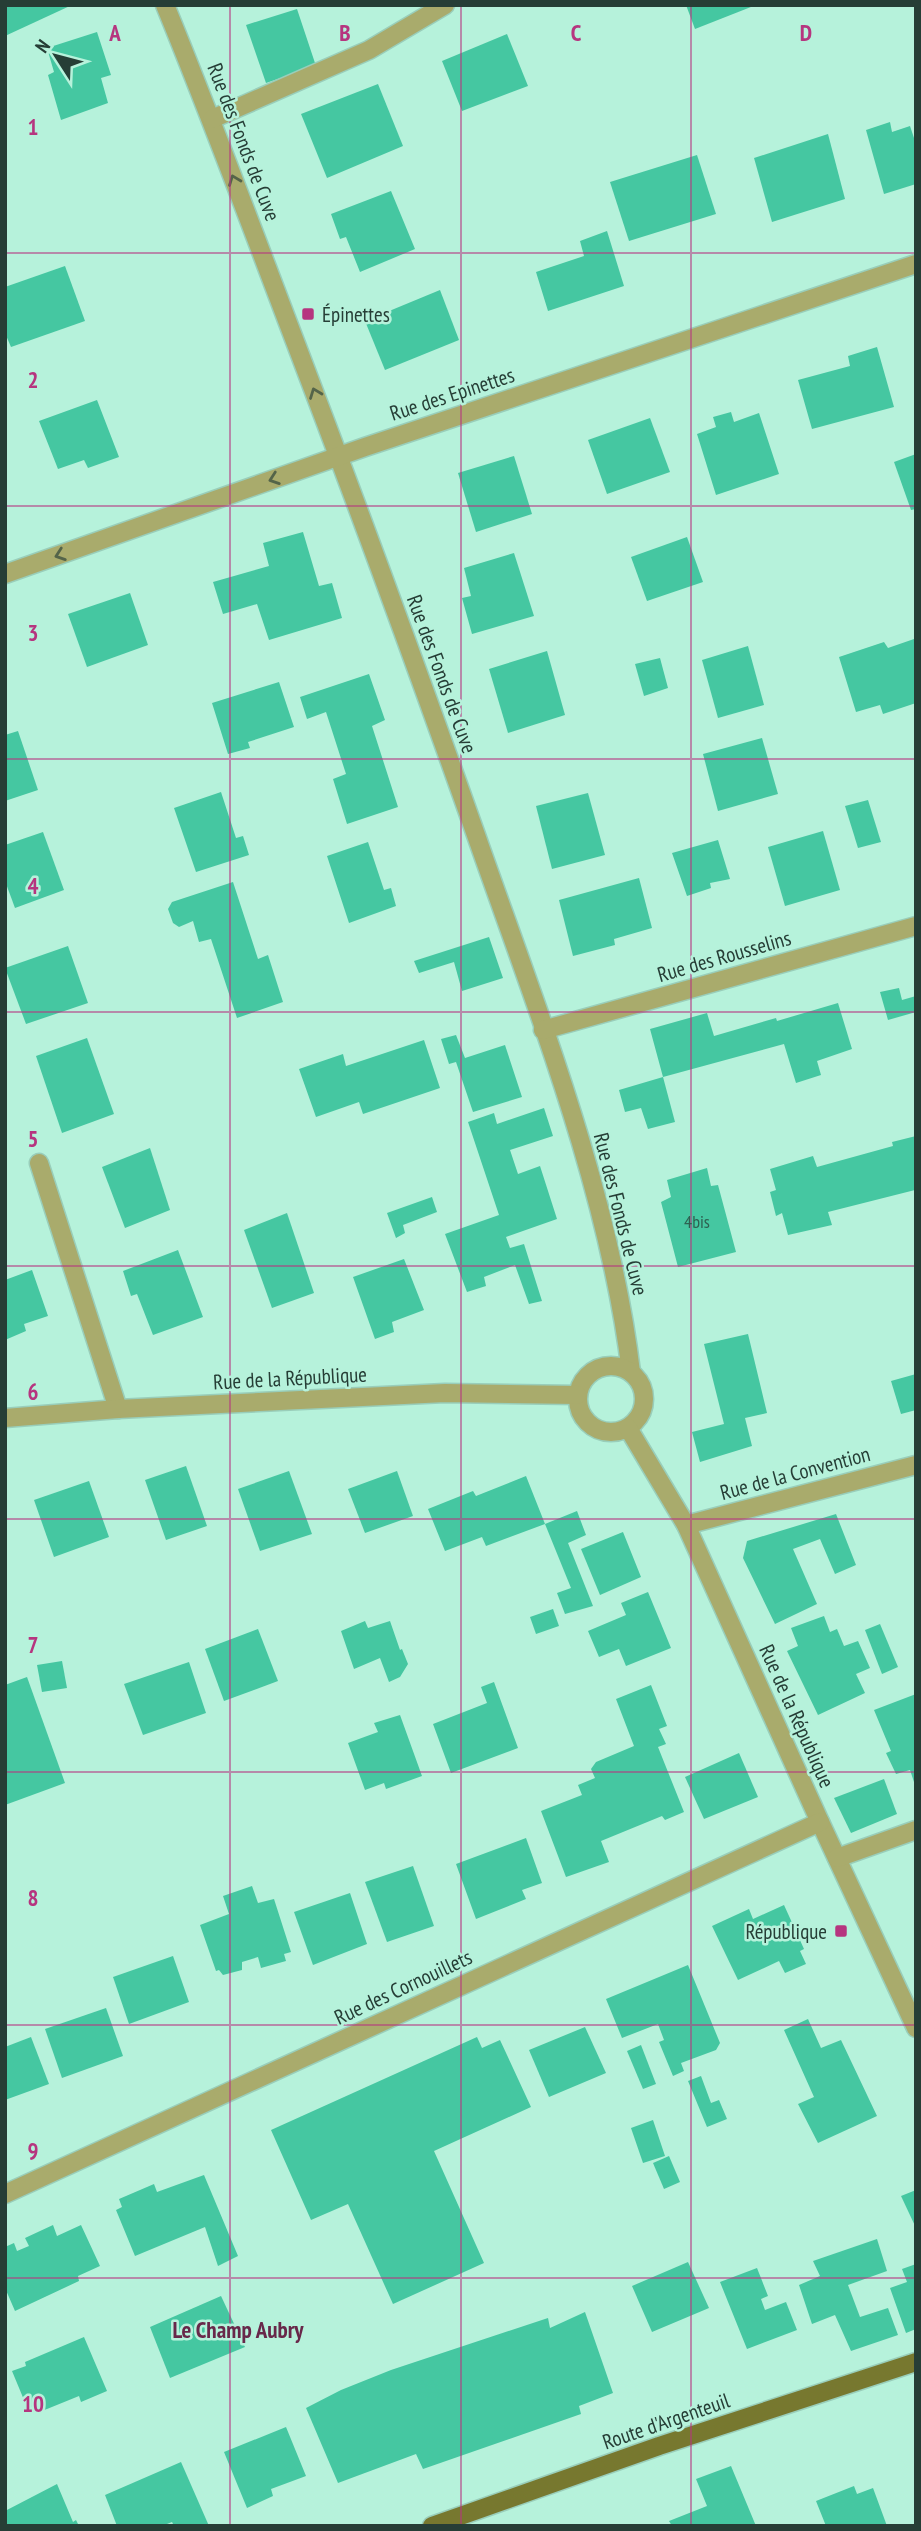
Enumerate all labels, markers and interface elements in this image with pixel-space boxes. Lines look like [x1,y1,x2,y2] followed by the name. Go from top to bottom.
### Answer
[108,18,121,47] text: A
[339,18,351,47] text: B
[571,18,582,47] text: C
[800,18,812,47] text: D
[21,21,91,91] north arrow
[30,35,55,57] text: N
[202,59,286,225] street label: Rue des Fonds de Cuve
[28,112,39,141] text: 1
[229,174,243,186] one-way arrow
[322,301,390,328] place label: Épinettes
[300,306,316,322] marker: Épinettes
[386,361,518,427] street label: Rue des Epinettes
[28,365,39,394] text: 2
[309,387,323,399] one-way arrow
[269,471,281,485] one-way arrow
[54,547,66,561] one-way arrow
[401,591,483,757] street label: Rue des Fonds de Cuve
[28,618,39,647] text: 3
[28,871,39,900] text: 4
[654,924,794,988] street label: Rue des Rousselins
[28,1124,39,1153] text: 5
[588,1130,654,1298] street label: Rue des Fonds de Cuve
[684,1210,710,1233] house number: 4bis
[212,1360,368,1396] street label: Rue de la République
[28,1377,39,1406] text: 6
[717,1440,873,1506] street label: Rue de la Convention
[28,1630,39,1659] text: 7
[753,1640,841,1792] street label: Rue de la République
[28,1883,39,1912] text: 8
[745,1918,827,1945] place label: République
[833,1923,849,1939] marker: République
[330,1943,476,2031] street label: Rue des Cornouillets
[28,2136,39,2165] text: 9
[172,2315,304,2344] district label: Le Champ Aubry
[599,2387,733,2455] street label: Route d'Argenteuil
[22,2389,44,2418] text: 10

